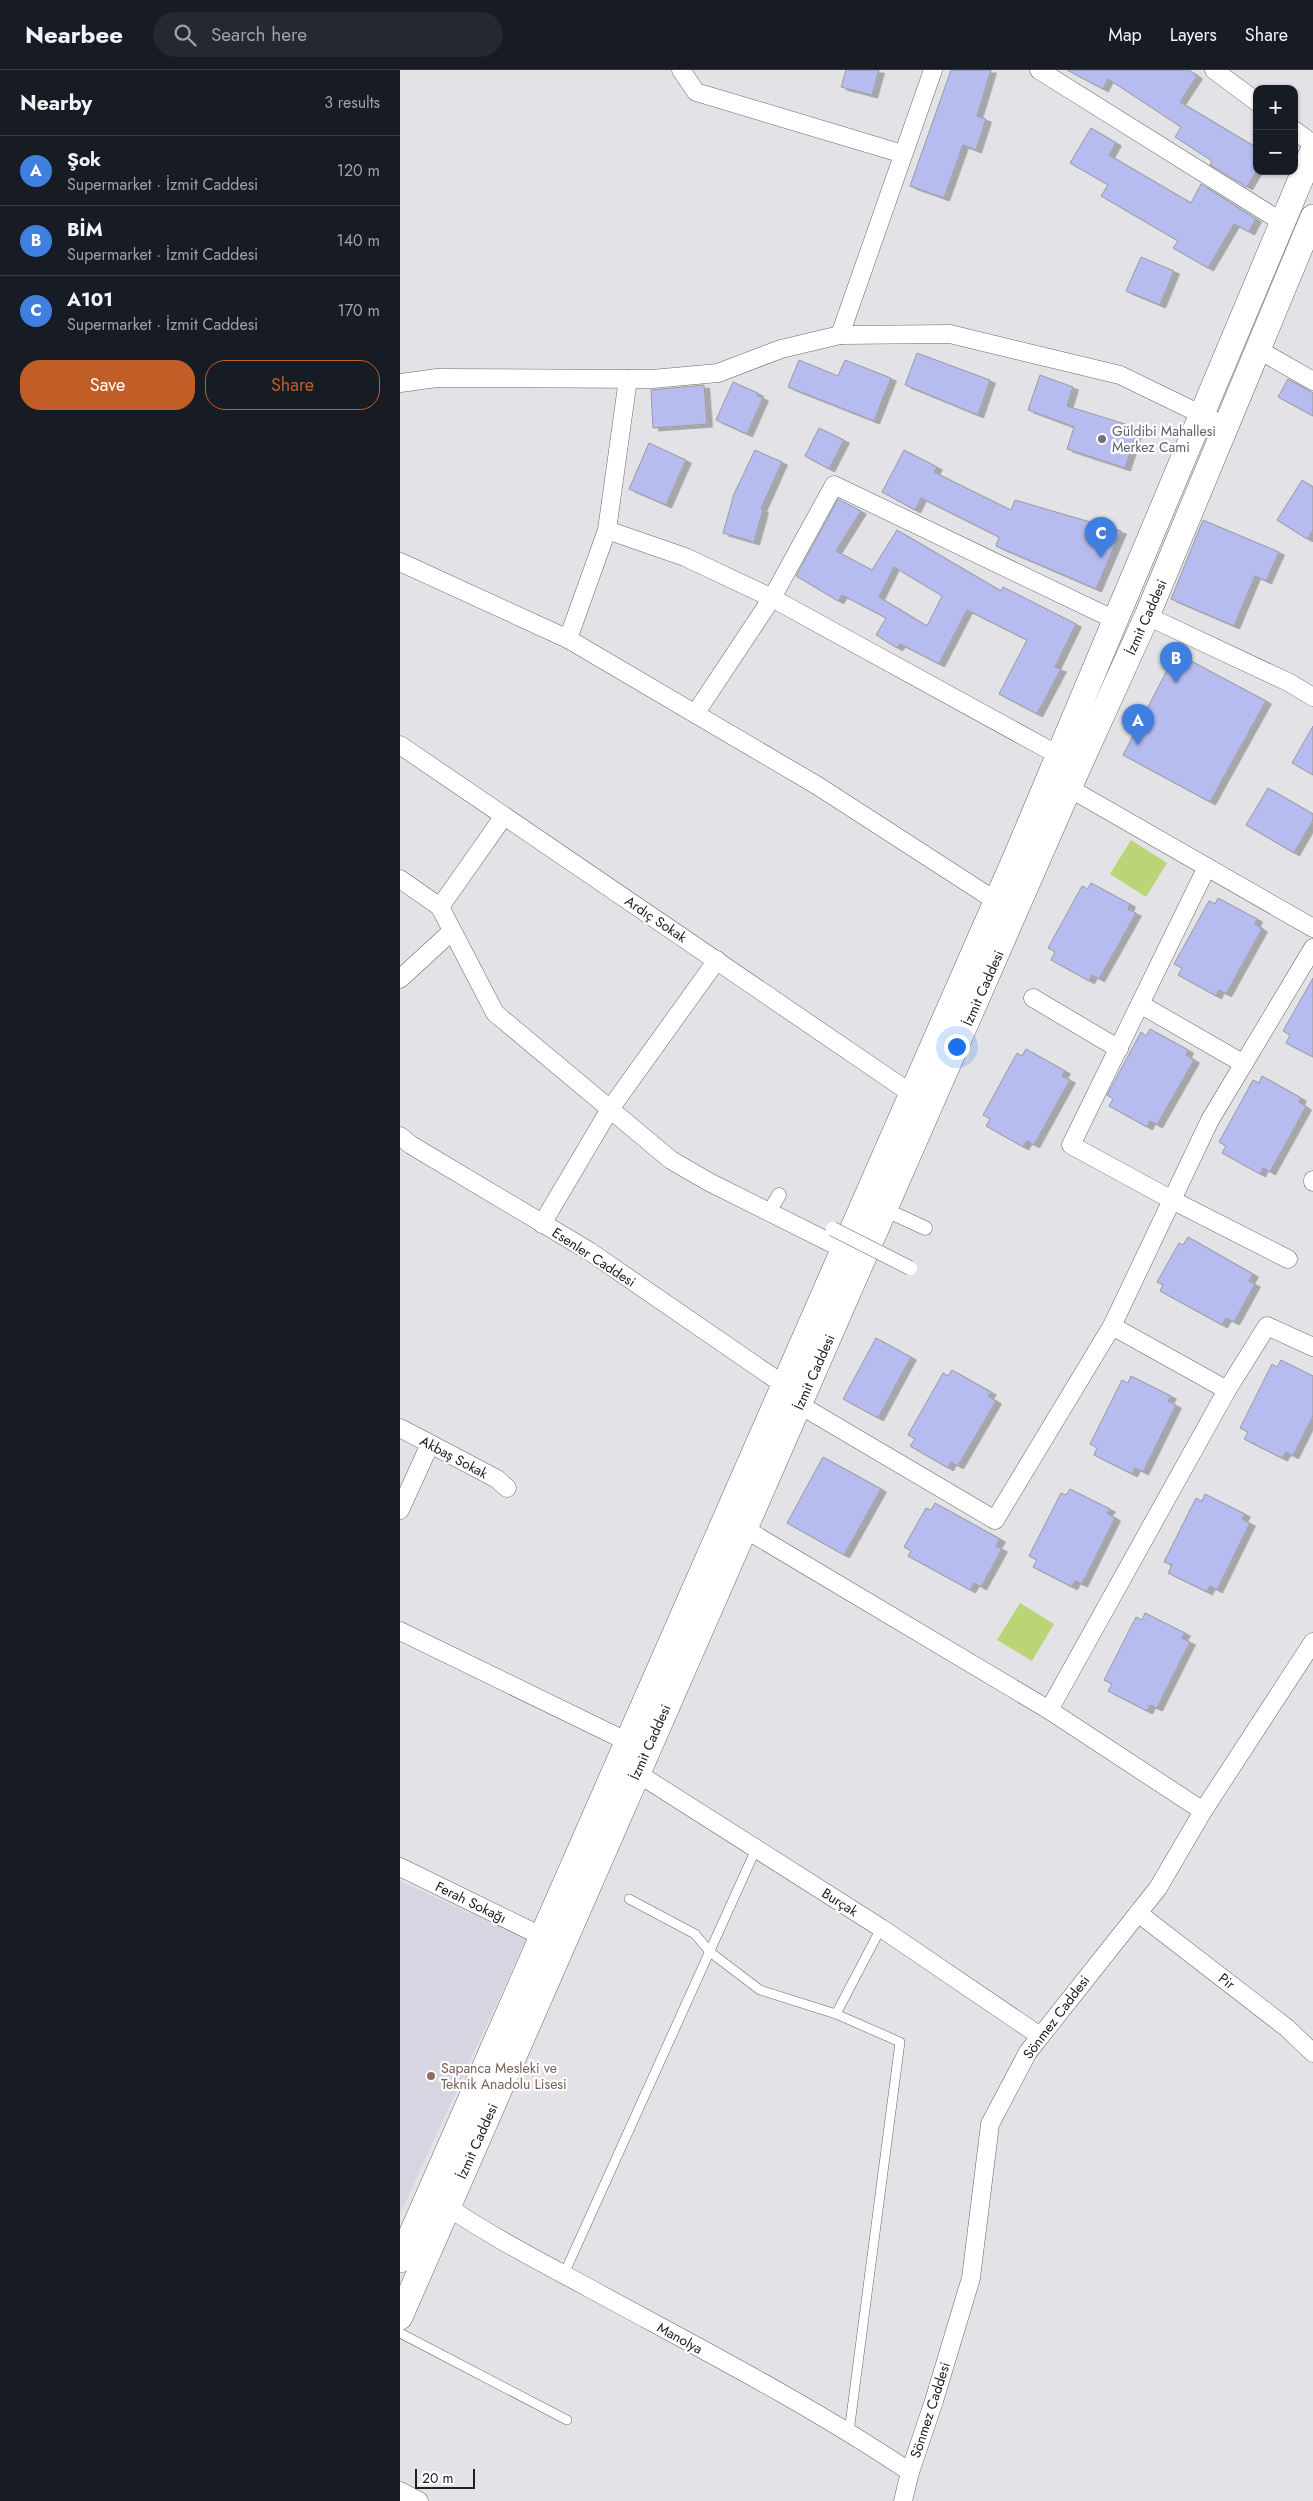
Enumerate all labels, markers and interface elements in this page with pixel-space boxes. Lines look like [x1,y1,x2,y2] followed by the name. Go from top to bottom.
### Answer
[153,12,503,57] search box
[25,17,123,52] text: Nearbee
[171,21,199,49] icon: search
[211,21,307,48] text: Search here
[1108,22,1142,48] text: Map
[1170,22,1217,48] text: Layers
[1245,22,1288,48] text: Share
[1253,85,1298,175] map controls
[1253,85,1298,130] button: +
[20,88,92,118] text: Nearby
[324,91,380,114] text: 3 results
[1253,130,1298,175] button: −
[67,146,101,173] text: Şok
[30,159,42,182] text: A
[337,159,380,182] text: 120 m
[67,173,258,196] text: Supermarket · İzmit Caddesi
[67,216,103,243] text: BİM
[31,229,41,252] text: B
[337,229,380,252] text: 140 m
[67,243,258,266] text: Supermarket · İzmit Caddesi
[67,286,113,313] text: A101
[30,299,42,322] text: C
[338,299,380,322] text: 170 m
[67,313,258,336] text: Supermarket · İzmit Caddesi
[20,360,195,410] button: Save
[205,360,380,410] button: Share
[1112,421,1216,457] place label: Güldibi Mahallesi Merkez Cami
[1096,433,1108,445] marker: Güldibi Mahallesi Merkez Cami
[1085,517,1117,558] pin: C
[1120,576,1172,658] street label: İzmit Caddesi
[1160,642,1192,683] pin: B
[1122,704,1154,745] pin: A
[621,891,692,948] street label: Ardıç Sokak
[957,947,1009,1029] street label: İzmit Caddesi
[944,1034,970,1060] your location
[548,1222,640,1292] street label: Esenler Caddesi
[788,1331,840,1413] street label: İzmit Caddesi
[416,1431,492,1484] street label: Akbaş Sokak
[624,1701,676,1783] street label: İzmit Caddesi
[432,1876,510,1928] street label: Ferah Sokağı
[818,1883,863,1921] street label: Burçak
[1214,1968,1240,1994] street label: Pir
[1018,1971,1094,2063] street label: Sönmez Caddesi
[441,2058,567,2094] place label: Sapanca Mesleki ve Teknik Anadolu Lisesi
[425,2070,437,2082] marker: Sapanca Mesleki ve Teknik Anadolu Lisesi
[451,2100,503,2182] street label: İzmit Caddesi
[654,2317,706,2359] street label: Manolya
[905,2359,955,2461] street label: Sönmez Caddesi
[415,2466,475,2489] scale bar
[422,2468,454,2488] text: 20 m

